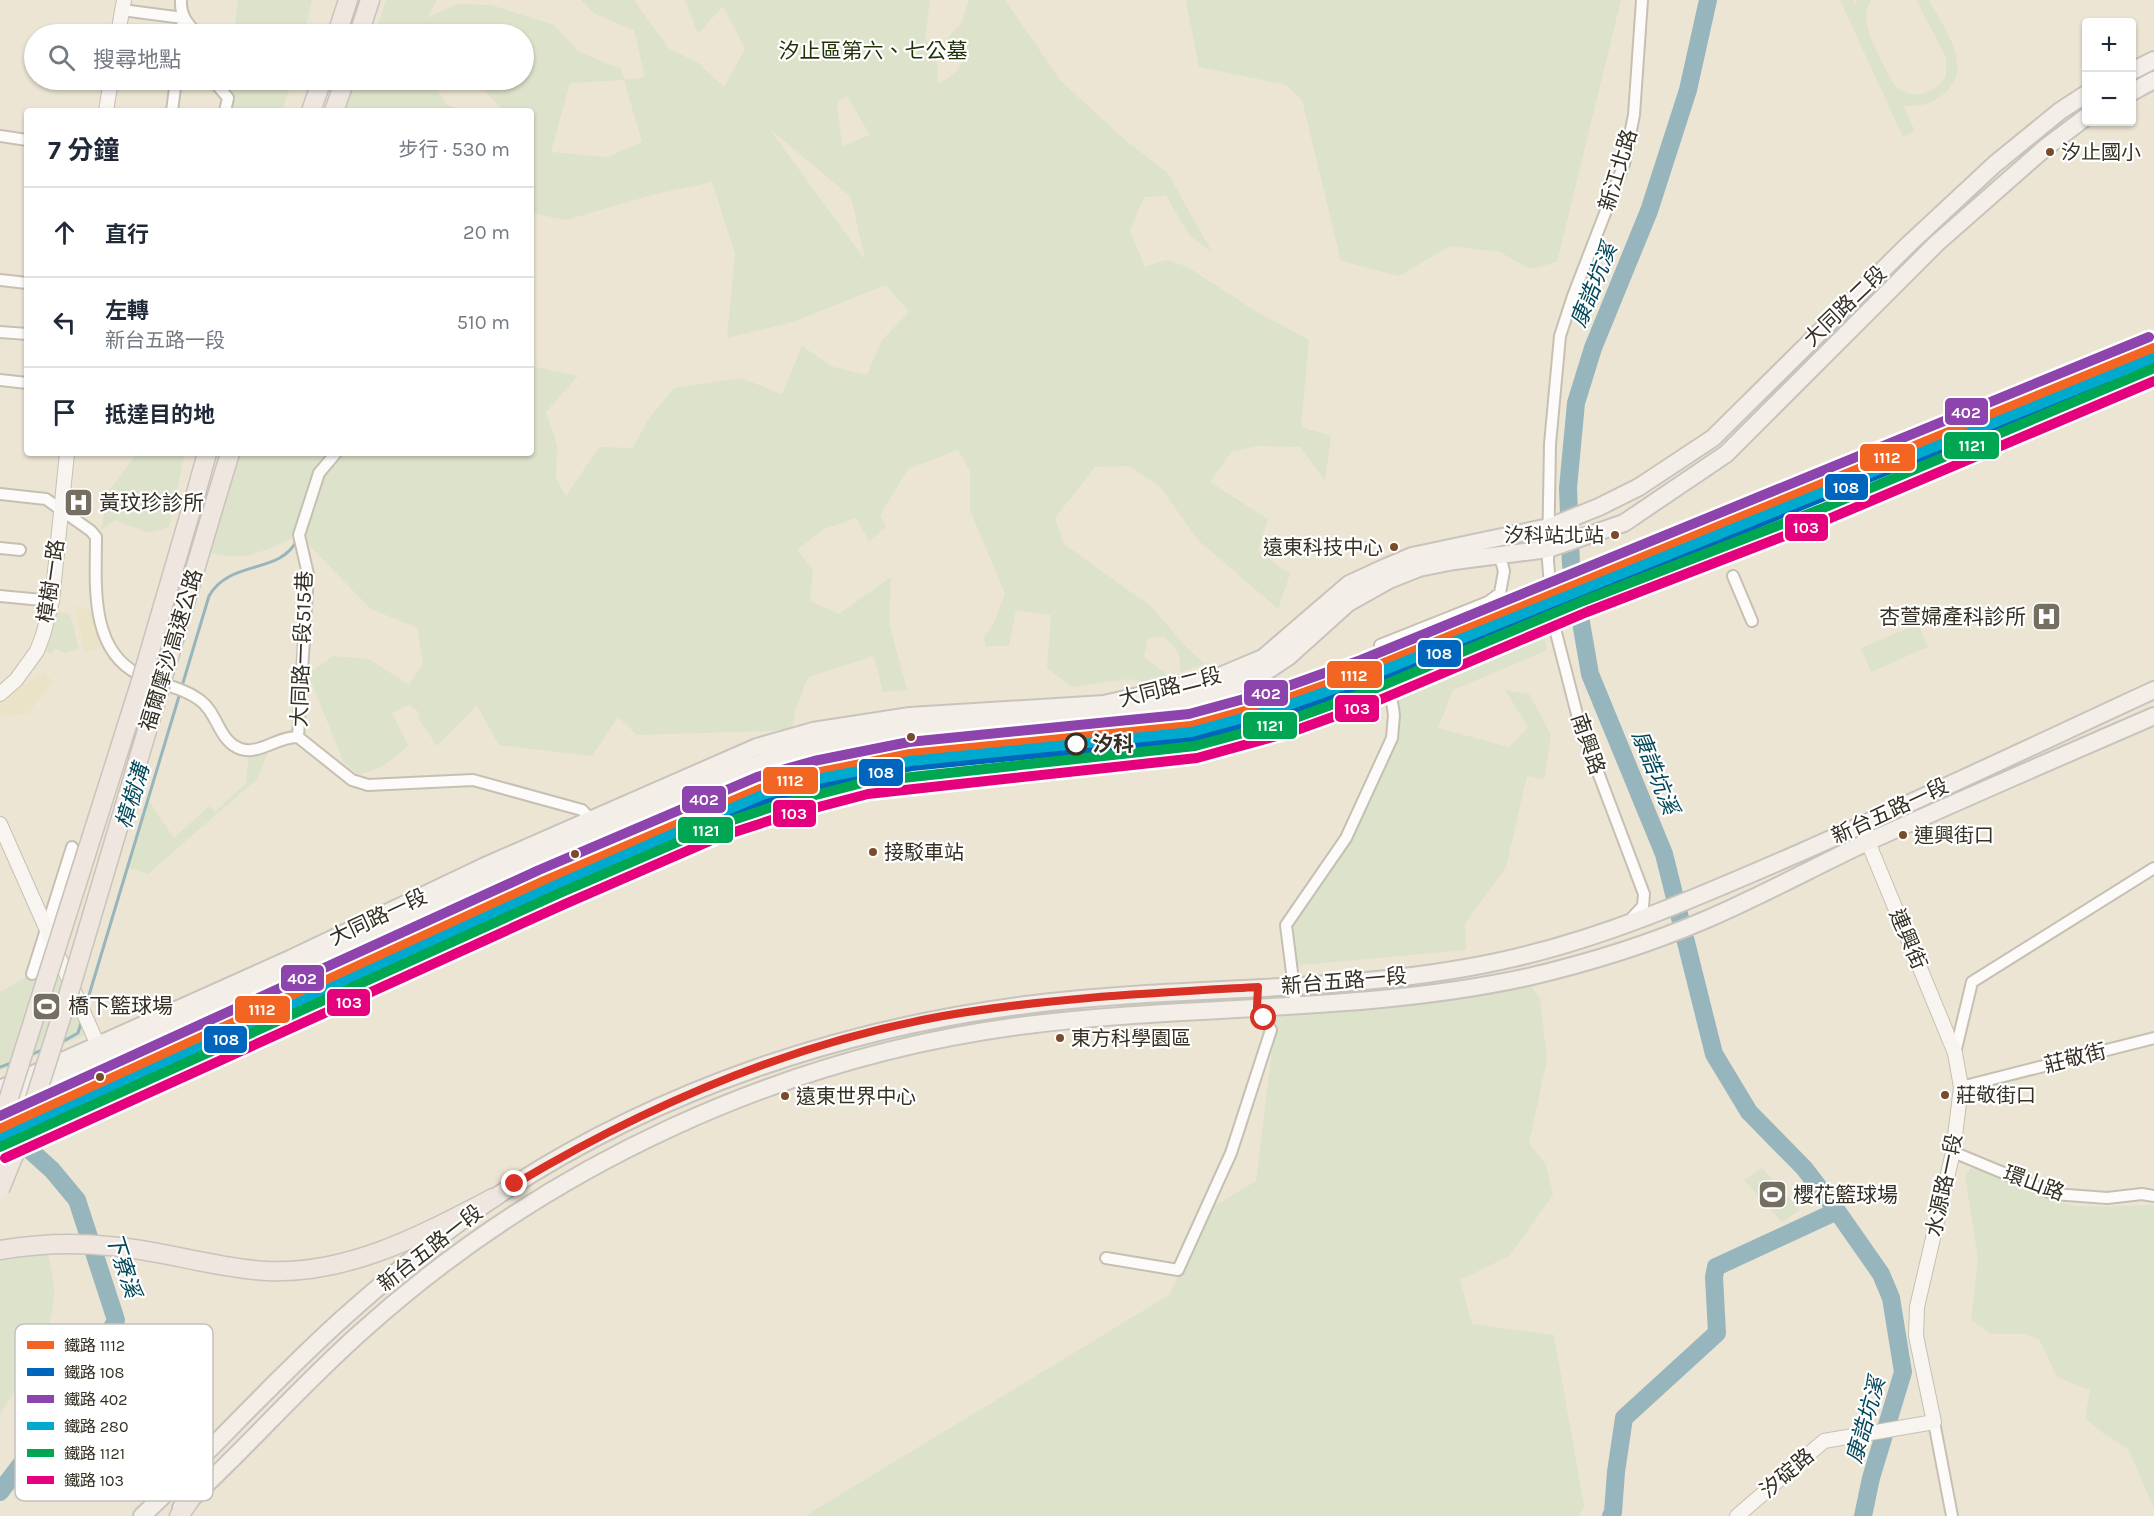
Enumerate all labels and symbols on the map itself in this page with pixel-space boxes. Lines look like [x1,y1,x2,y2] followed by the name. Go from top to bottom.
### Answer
[779,39,968,63] park label: 汐止區第六、七公墓
[1594,126,1642,214] street label: 新江北路
[2061,141,2141,164] place label: 汐止國小
[2044,146,2056,158] marker: 汐止國小
[1565,237,1624,331] water label: 康誥坑溪
[1799,261,1891,351] street label: 大同路二段
[1944,397,1989,426] line badge: 402
[1951,403,1981,422] text: 402
[1943,431,2000,460] line badge: 1121
[1959,436,1985,455] text: 1121
[1859,443,1916,472] line badge: 1112
[1874,448,1900,467] text: 1112
[1824,473,1869,501] line badge: 108
[1833,478,1859,497] text: 108
[62,487,94,519] hospital icon: 黃玟珍診所
[99,491,204,515] place label: 黃玟珍診所
[1784,513,1829,542] line badge: 103
[1793,518,1819,537] text: 103
[1504,524,1604,547] place label: 汐科站北站
[1609,529,1621,541] marker: 汐科站北站
[1263,536,1383,559] place label: 遠東科技中心
[33,538,69,624] street label: 樟樹一路
[1388,541,1400,553] marker: 遠東科技中心
[135,566,207,734] street label: 福爾摩沙高速公路
[287,570,317,728] street label: 大同路一段515巷
[2031,601,2063,633] hospital icon: 杏萱婦產科診所
[1879,605,2026,629] place label: 杏萱婦產科診所
[1417,639,1462,668] line badge: 108
[1426,644,1452,663] text: 108
[1326,660,1383,689] line badge: 1112
[1116,663,1224,711] street label: 大同路二段
[1341,666,1367,685] text: 1112
[1243,679,1289,707] line badge: 402
[1251,684,1281,703] text: 402
[1334,694,1380,723] line badge: 103
[1344,699,1370,718] text: 103
[1566,710,1610,778] street label: 南興路
[1242,711,1298,740] line badge: 1121
[1257,716,1283,735] text: 1121
[1627,727,1685,821] water label: 康誥坑溪
[905,731,917,743] unlabelled marker
[1092,732,1134,756] place label: 汐科
[1065,733,1087,755] marker: 汐科
[111,758,156,832] water label: 樟樹溝
[858,758,904,787] line badge: 108
[868,763,894,782] text: 108
[762,766,819,795] line badge: 1112
[777,771,803,790] text: 1112
[1828,773,1952,849] street label: 新台五路一段
[681,785,727,814] line badge: 402
[689,790,719,809] text: 402
[772,799,817,828] line badge: 103
[781,804,807,823] text: 103
[677,816,734,844] line badge: 1121
[693,821,719,840] text: 1121
[1914,824,1994,847] place label: 連興街口
[1897,829,1909,841] marker: 連興街口
[884,841,964,864] place label: 接駁車站
[867,846,879,858] marker: 接駁車站
[569,848,581,860] unlabelled marker
[325,884,431,950] street label: 大同路一段
[1885,905,1931,973] street label: 連興街
[280,964,325,992] line badge: 402
[1280,964,1408,998] street label: 新台五路一段
[287,969,317,988] text: 402
[326,988,371,1017] line badge: 103
[31,990,63,1022] sports icon: 橋下籃球場
[336,993,362,1012] text: 103
[68,994,173,1018] place label: 橋下籃球場
[234,995,291,1024] line badge: 1112
[249,1000,275,1019] text: 1112
[1250,1004,1276,1030] route start
[203,1025,248,1054] line badge: 108
[1071,1027,1191,1050] place label: 東方科學園區
[213,1030,239,1049] text: 108
[1054,1032,1066,1044] marker: 東方科學園區
[2042,1039,2108,1077] street label: 莊敬街
[94,1071,106,1083] unlabelled marker
[1956,1084,2036,1107] place label: 莊敬街口
[796,1085,916,1108] place label: 遠東世界中心
[1939,1089,1951,1101] marker: 莊敬街口
[779,1090,791,1102] marker: 遠東世界中心
[1921,1131,1967,1239] street label: 水源路一段
[2000,1161,2068,1205] street label: 環山路
[501,1170,527,1196] route end
[1756,1179,1788,1211] sports icon: 櫻花籃球場
[1793,1183,1898,1207] place label: 櫻花籃球場
[373,1200,487,1296] street label: 新台五路一段
[100,1230,147,1304] water label: 下寮溪
[15,1324,213,1501] legend
[64,1336,125,1355] text: 鐵路 1112
[64,1363,124,1382] text: 鐵路 108
[1841,1372,1891,1466] water label: 康誥坑溪
[64,1390,128,1409] text: 鐵路 402
[64,1417,128,1436] text: 鐵路 280
[1755,1443,1819,1503] street label: 汐碇路
[64,1444,125,1463] text: 鐵路 1121
[64,1471,124,1490] text: 鐵路 103

